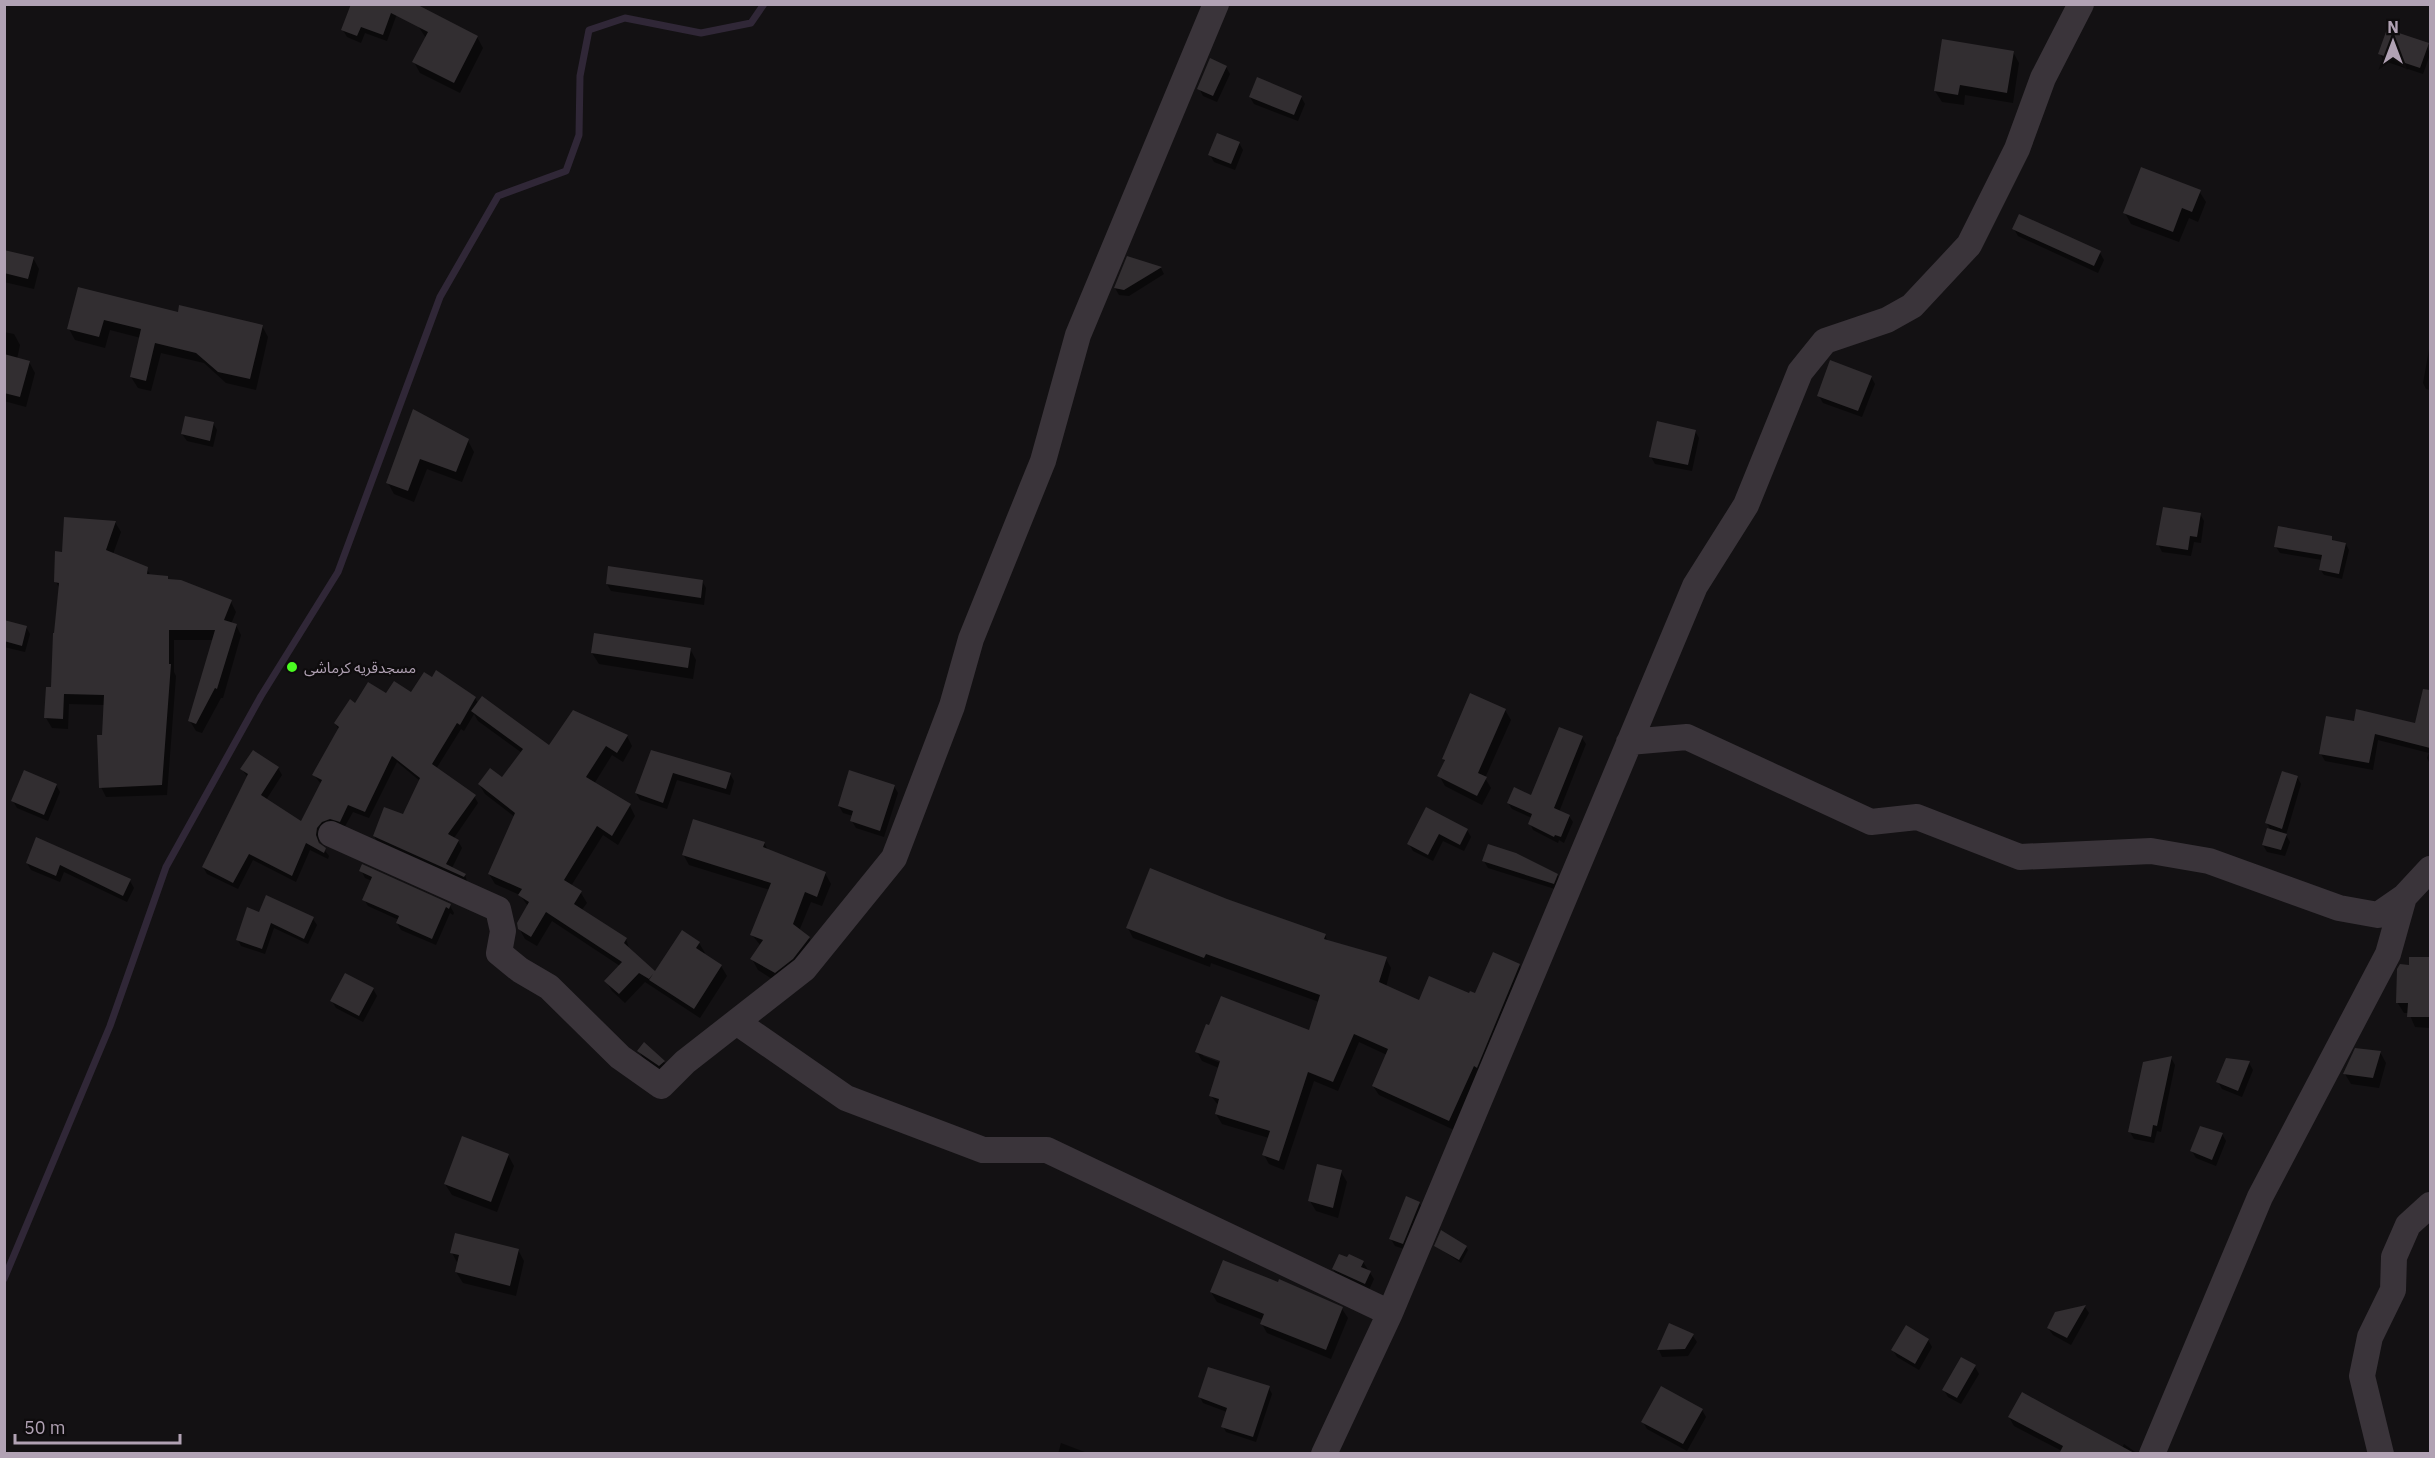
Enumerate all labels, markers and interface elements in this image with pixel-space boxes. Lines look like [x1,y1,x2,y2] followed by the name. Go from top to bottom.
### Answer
[2363,12,2423,72] north arrow
[2387,17,2399,37] text: N
[304,658,416,677] place label: مسجدقریه کرماشی
[285,660,299,674] marker: مسجدقریه کرماشی
[15,1407,180,1445] scale bar
[24,1416,66,1439] text: 50 m

